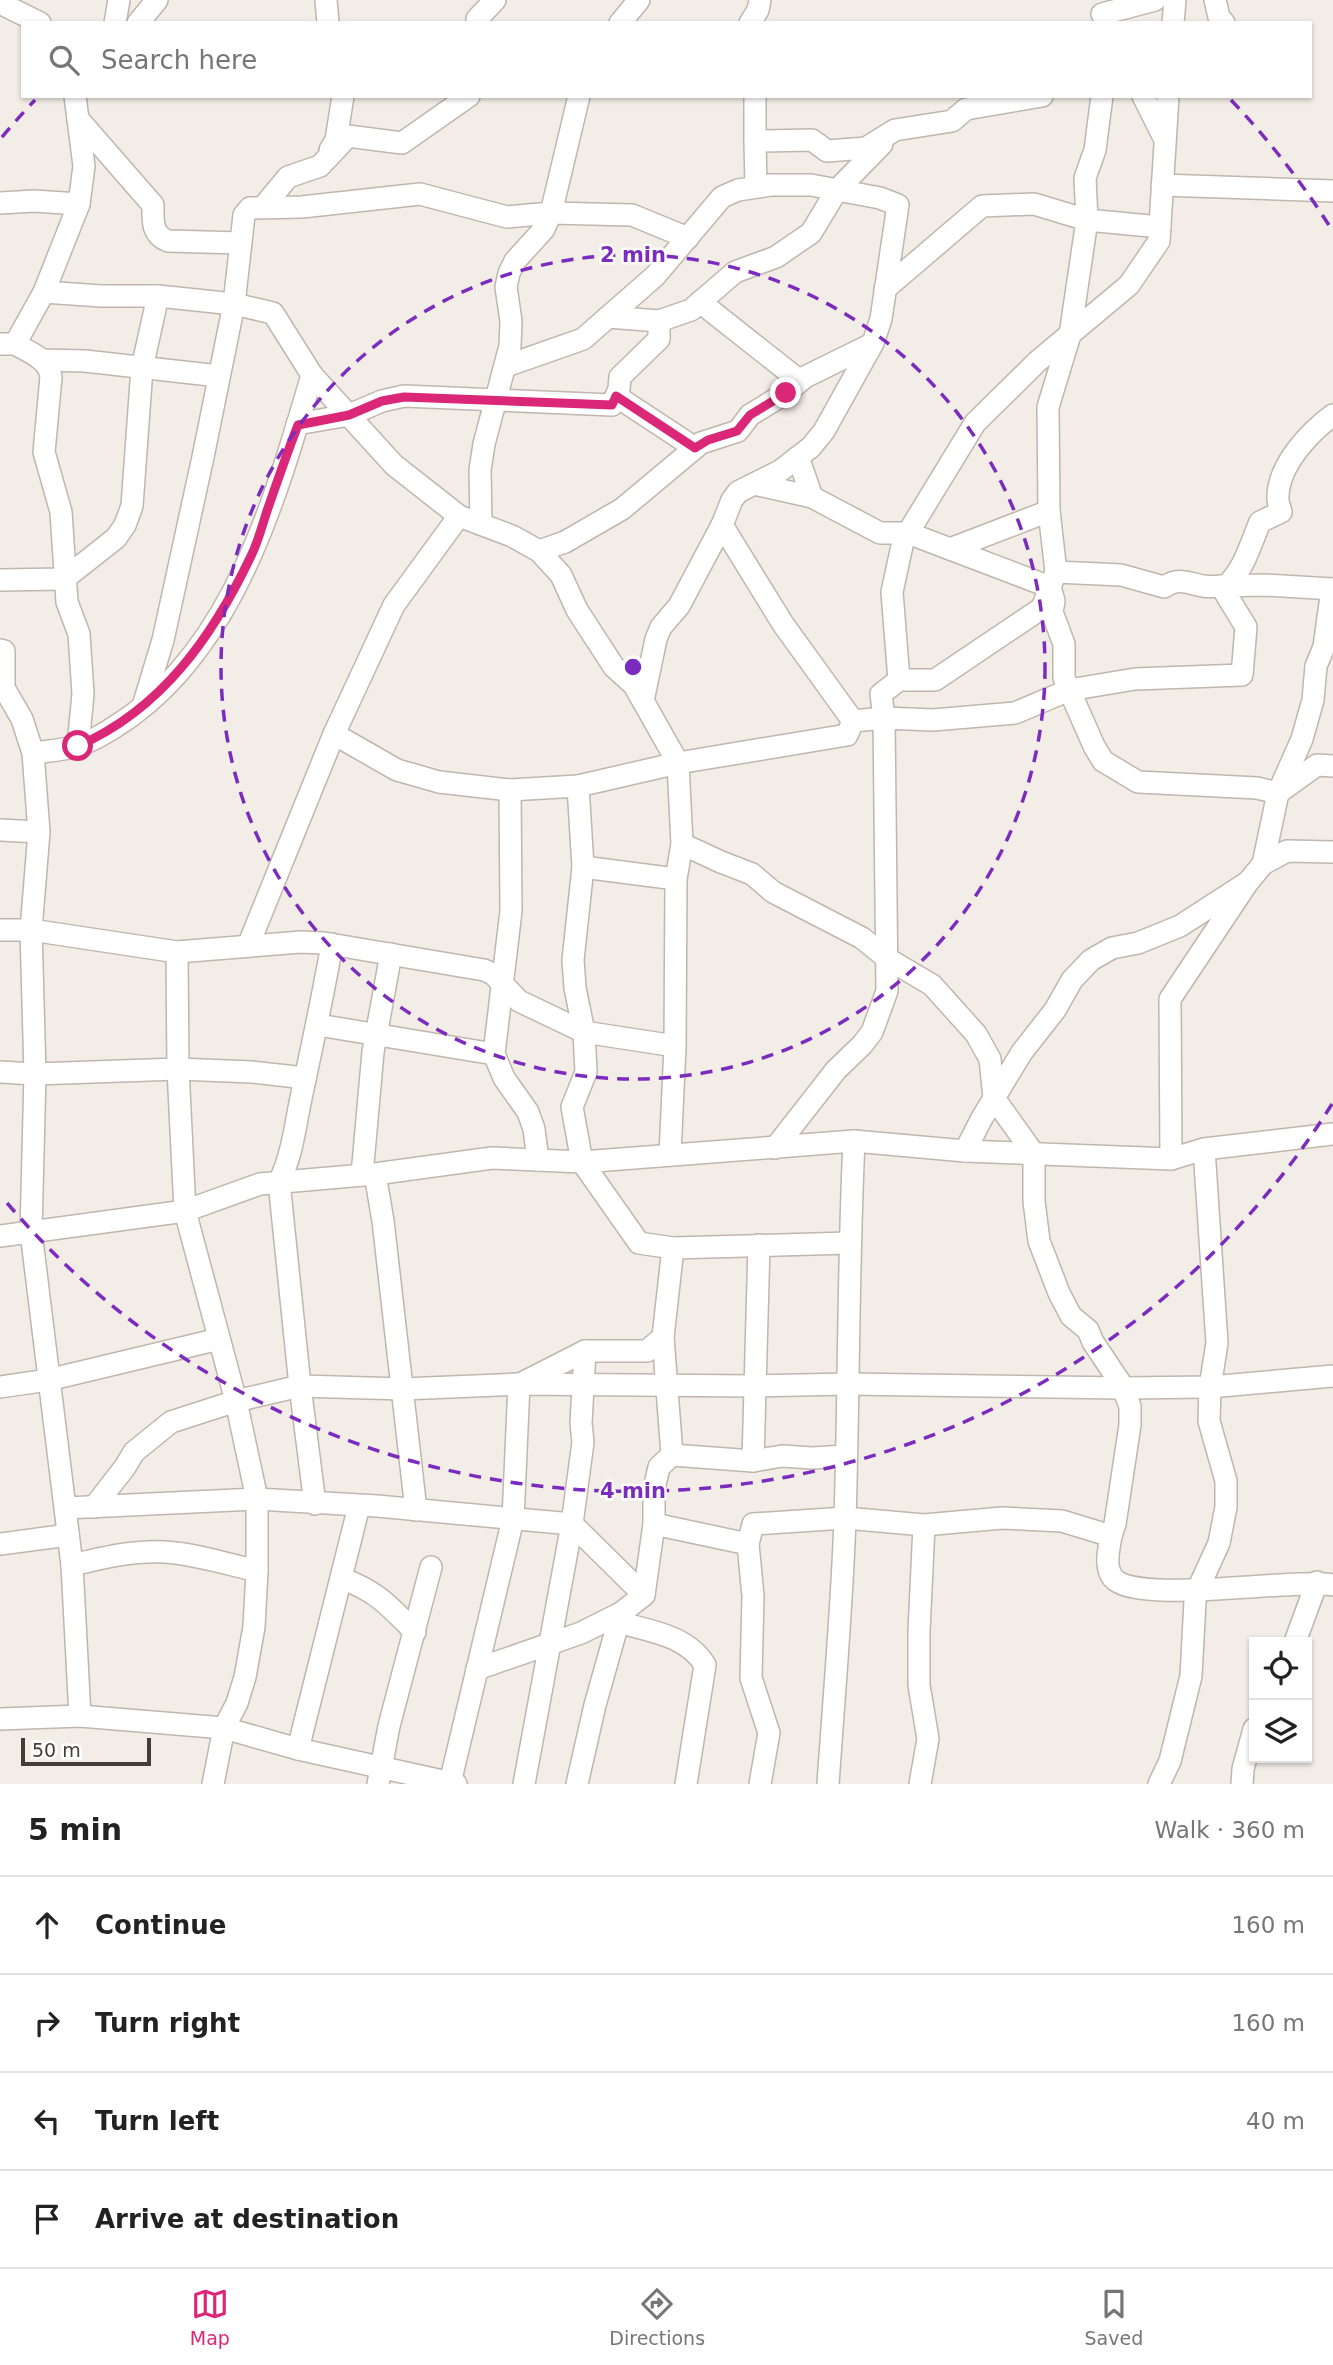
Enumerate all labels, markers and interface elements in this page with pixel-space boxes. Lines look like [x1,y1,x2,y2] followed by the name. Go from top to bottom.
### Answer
[21,21,1312,98] search box
[45,41,83,79] icon: search
[101,45,257,75] text: Search here
[600,243,666,267] text: 2 min
[770,377,801,408] route end
[621,655,645,679] centre of rings
[62,730,93,761] route start
[600,1479,666,1503] text: 4 min
[1249,1637,1312,1763] map controls
[1249,1637,1312,1700] button: locate
[1249,1700,1312,1763] button: layers
[21,1735,150,1767] scale bar
[32,1739,81,1761] text: 50 m
[28,1812,122,1847] text: 5 min
[1154,1817,1305,1843] text: Walk · 360 m
[28,1906,66,1944] icon: ahead
[95,1910,226,1940] text: Continue
[1231,1912,1305,1938] text: 160 m
[28,2004,66,2042] icon: right
[95,2008,240,2038] text: Turn right
[1231,2010,1305,2036] text: 160 m
[28,2102,66,2140] icon: left
[95,2106,219,2136] text: Turn left
[1246,2108,1305,2134] text: 40 m
[28,2200,66,2238] icon: arrive
[95,2204,399,2234] text: Arrive at destination
[190,2285,230,2349] tab: Map
[609,2285,705,2349] tab: Directions
[1085,2285,1143,2349] tab: Saved

